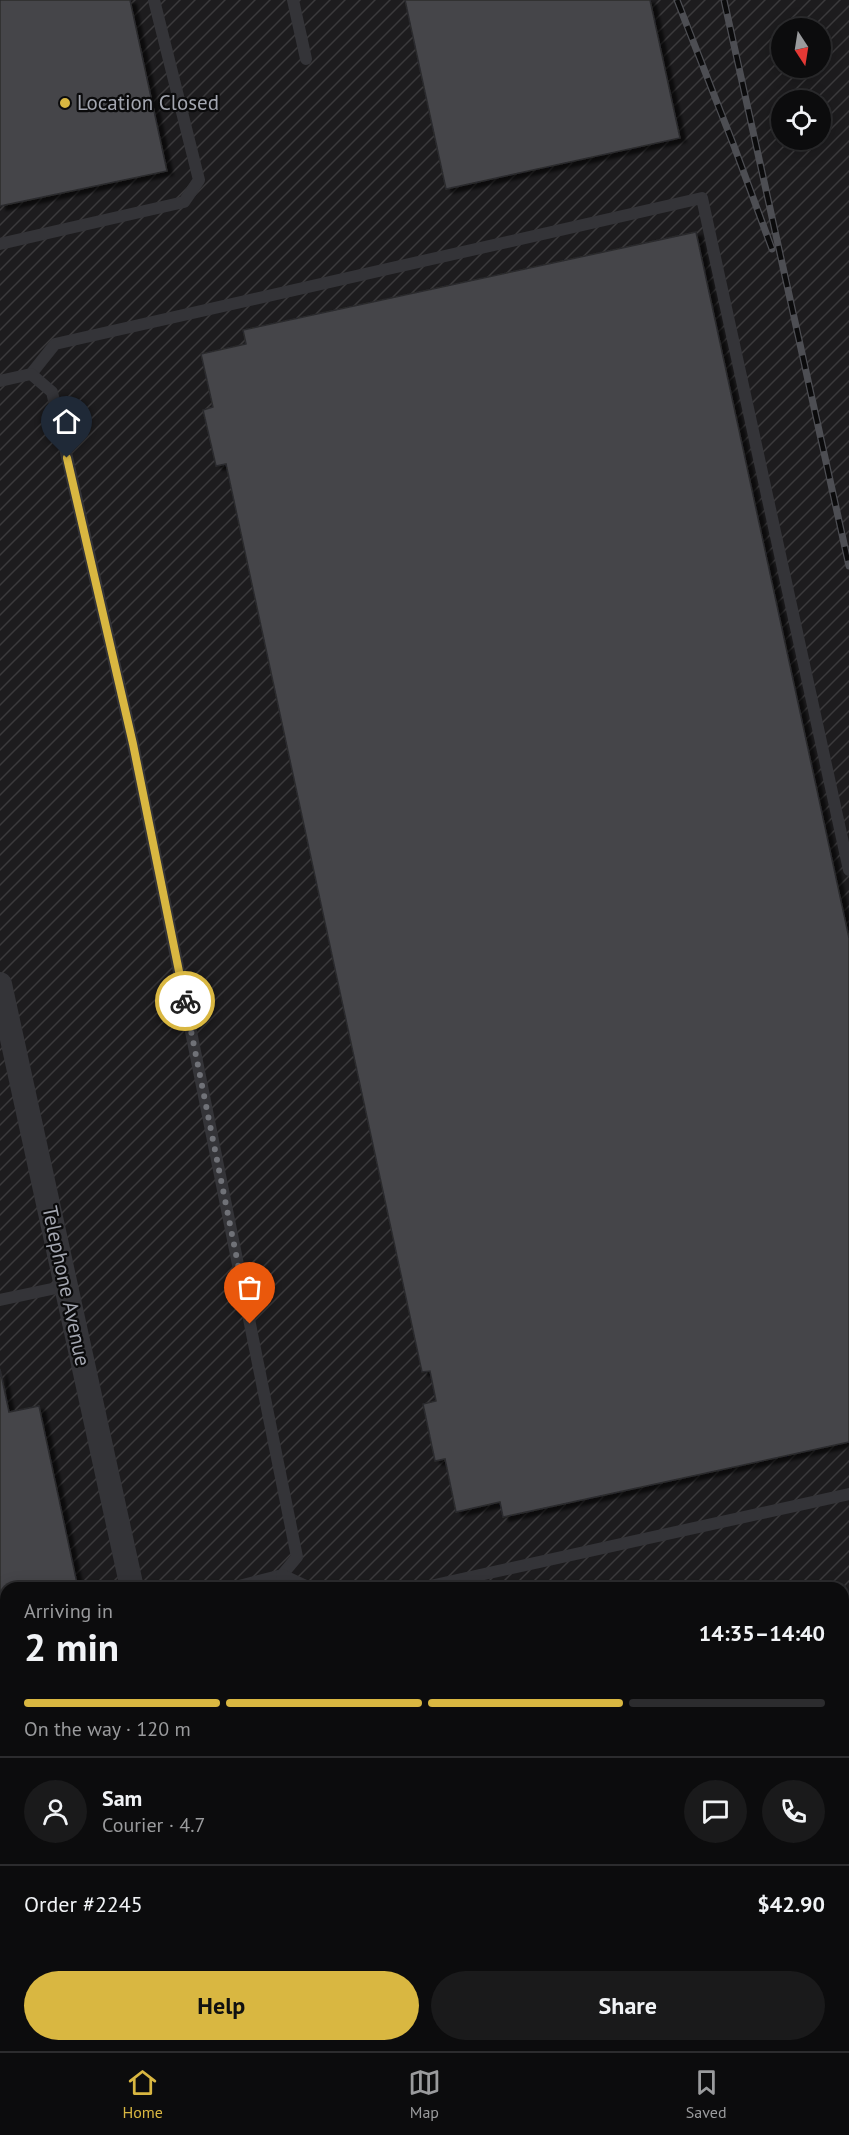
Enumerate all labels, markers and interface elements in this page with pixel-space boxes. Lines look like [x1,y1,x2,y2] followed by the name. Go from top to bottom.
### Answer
[771,18,831,78] north arrow
[771,18,831,150] map controls
[77,89,219,116] place label: Location Closed
[771,90,831,150] button: locate
[58,96,72,110] marker: Location Closed
[41,396,92,458] pin
[50,405,83,438] icon: home
[155,971,215,1031] courier
[169,985,202,1018] icon: bike
[36,1203,97,1369] street label: Telephone Avenue
[224,1262,275,1324] pin
[233,1271,266,1304] icon: bag
[24,1598,113,1624] text: Arriving in
[699,1619,825,1647] text: 14:35–14:40
[24,1621,119,1672] text: 2 min
[24,1716,191,1742] text: On the way · 120 m
[24,1780,87,1843] button: person
[684,1780,747,1843] button: chat
[762,1780,825,1843] button: phone
[102,1784,142,1812] text: Sam
[102,1812,205,1838] text: Courier · 4.7
[24,1890,143,1918] text: Order #2245
[757,1890,825,1918] text: $42.90
[24,1971,419,2040] button: Help
[431,1971,825,2040] button: Share
[122,2066,163,2122] tab: Home
[408,2066,441,2122] tab: Map
[686,2066,727,2122] tab: Saved

